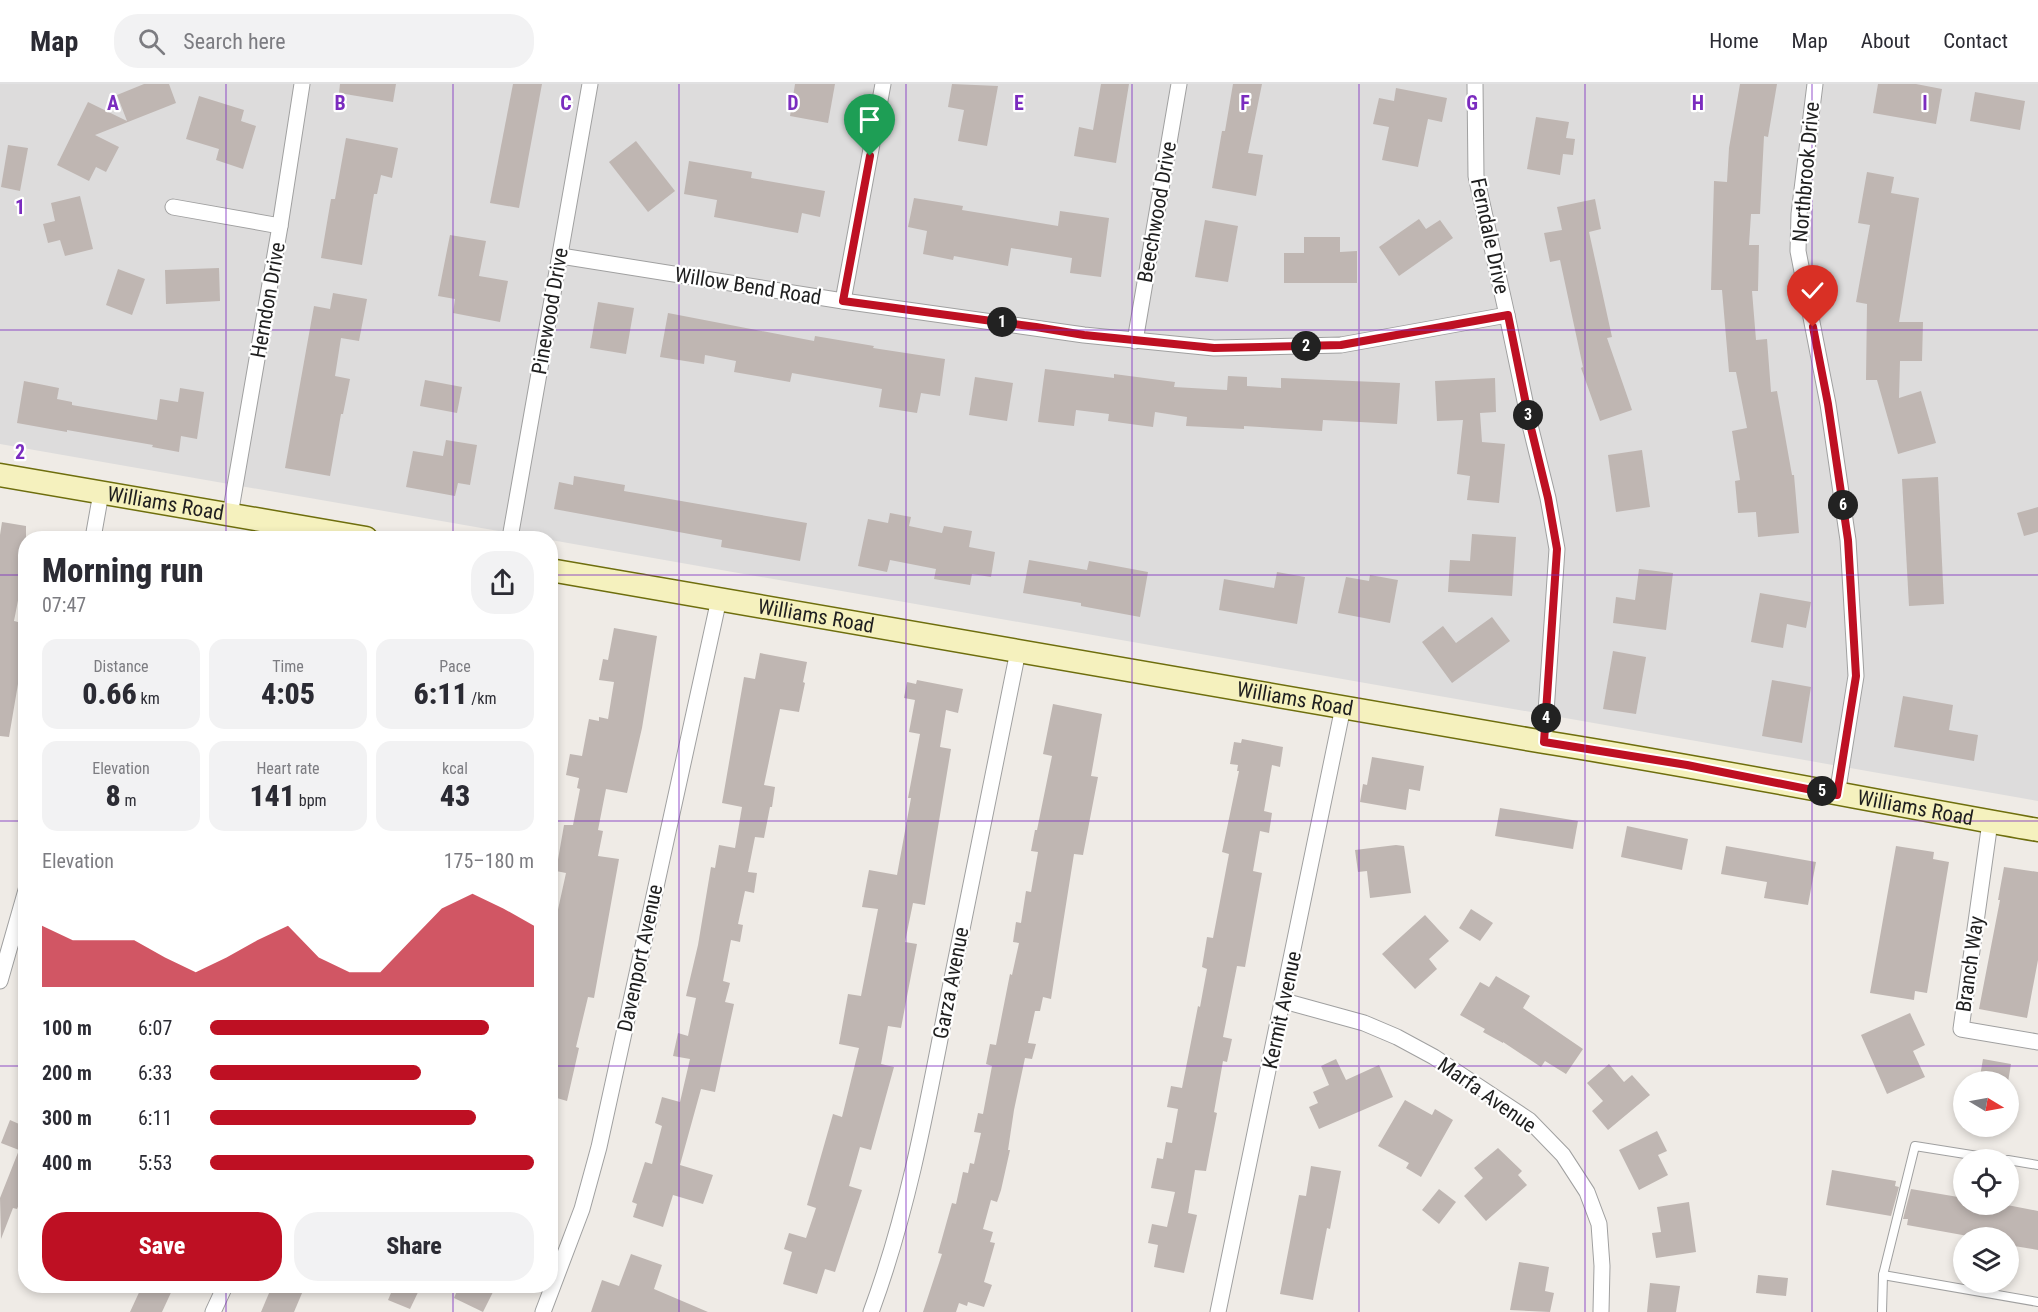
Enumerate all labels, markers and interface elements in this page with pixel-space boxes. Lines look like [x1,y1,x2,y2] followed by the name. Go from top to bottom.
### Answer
[114,14,534,68] search box
[30,25,78,58] text: Map
[135,25,168,58] icon: search
[183,29,286,54] text: Search here
[1709,29,1759,53] text: Home
[1792,29,1828,53] text: Map
[1861,29,1910,53] text: About
[1943,29,2008,53] text: Contact
[107,91,119,115] text: A
[334,91,346,115] text: B
[560,91,572,115] text: C
[787,91,799,115] text: D
[1014,91,1024,115] text: E
[1240,91,1250,115] text: F
[1466,91,1478,115] text: G
[1692,91,1704,115] text: H
[1922,91,1928,115] text: I
[844,94,895,156] pin
[1788,101,1824,243] street label: Northbrook Drive
[853,103,886,136] icon: arrive
[1133,139,1181,284] street label: Beechwood Drive
[1466,176,1514,296] street label: Ferndale Drive
[15,195,25,219] text: 1
[246,240,290,360] street label: Herndon Drive
[527,246,573,376] street label: Pinewood Drive
[673,263,823,309] street label: Willow Bend Road
[1787,265,1838,327] pin
[1796,274,1829,307] icon: check
[987,307,1017,337] pin: 1
[998,312,1006,331] text: 1
[1291,331,1321,361] pin: 2
[1302,336,1310,355] text: 2
[1513,400,1543,430] pin: 3
[1524,405,1532,424] text: 3
[15,440,25,464] text: 2
[105,482,226,525] street label: Williams Road
[1828,490,1858,520] pin: 6
[1839,495,1847,514] text: 6
[42,551,204,590] text: Morning run
[471,551,534,614] button: share
[42,593,86,617] text: 07:47
[756,594,876,638] street label: Williams Road
[93,657,149,676] text: Distance
[272,657,304,676] text: Time
[439,657,471,676] text: Pace
[82,676,137,711] text: 0.66
[261,676,315,711] text: 4:05
[413,676,468,711] text: 6:11
[1235,677,1355,721] street label: Williams Road
[137,689,160,708] text: km
[468,689,497,708] text: /km
[1531,703,1561,733] pin: 4
[1542,708,1550,727] text: 4
[92,759,150,778] text: Elevation
[256,759,320,778] text: Heart rate
[442,759,468,778] text: kcal
[1807,776,1837,806] pin: 5
[106,778,121,813] text: 8
[249,778,295,813] text: 141
[440,778,470,813] text: 43
[1818,781,1826,800] text: 5
[1855,785,1975,830] street label: Williams Road
[121,791,136,810] text: m
[295,791,327,810] text: bpm
[42,849,114,873] text: Elevation
[444,849,534,873] text: 175–180 m
[613,882,667,1034] street label: Davenport Avenue
[1951,914,1989,1014] street label: Branch Way
[928,925,974,1041] street label: Garza Avenue
[1258,949,1306,1071] street label: Kermit Avenue
[42,1016,92,1040] text: 100 m
[138,1016,172,1040] text: 6:07
[1433,1052,1541,1138] street label: Marfa Avenue
[42,1061,92,1085] text: 200 m
[138,1061,172,1085] text: 6:33
[1953,1071,2019,1137] north arrow
[1953,1071,2019,1293] map controls
[42,1106,92,1130] text: 300 m
[138,1106,172,1130] text: 6:11
[1953,1149,2019,1215] button: locate
[42,1151,92,1175] text: 400 m
[138,1151,172,1175] text: 5:53
[42,1212,282,1281] button: Save
[294,1212,534,1281] button: Share
[1953,1227,2019,1293] button: layers

